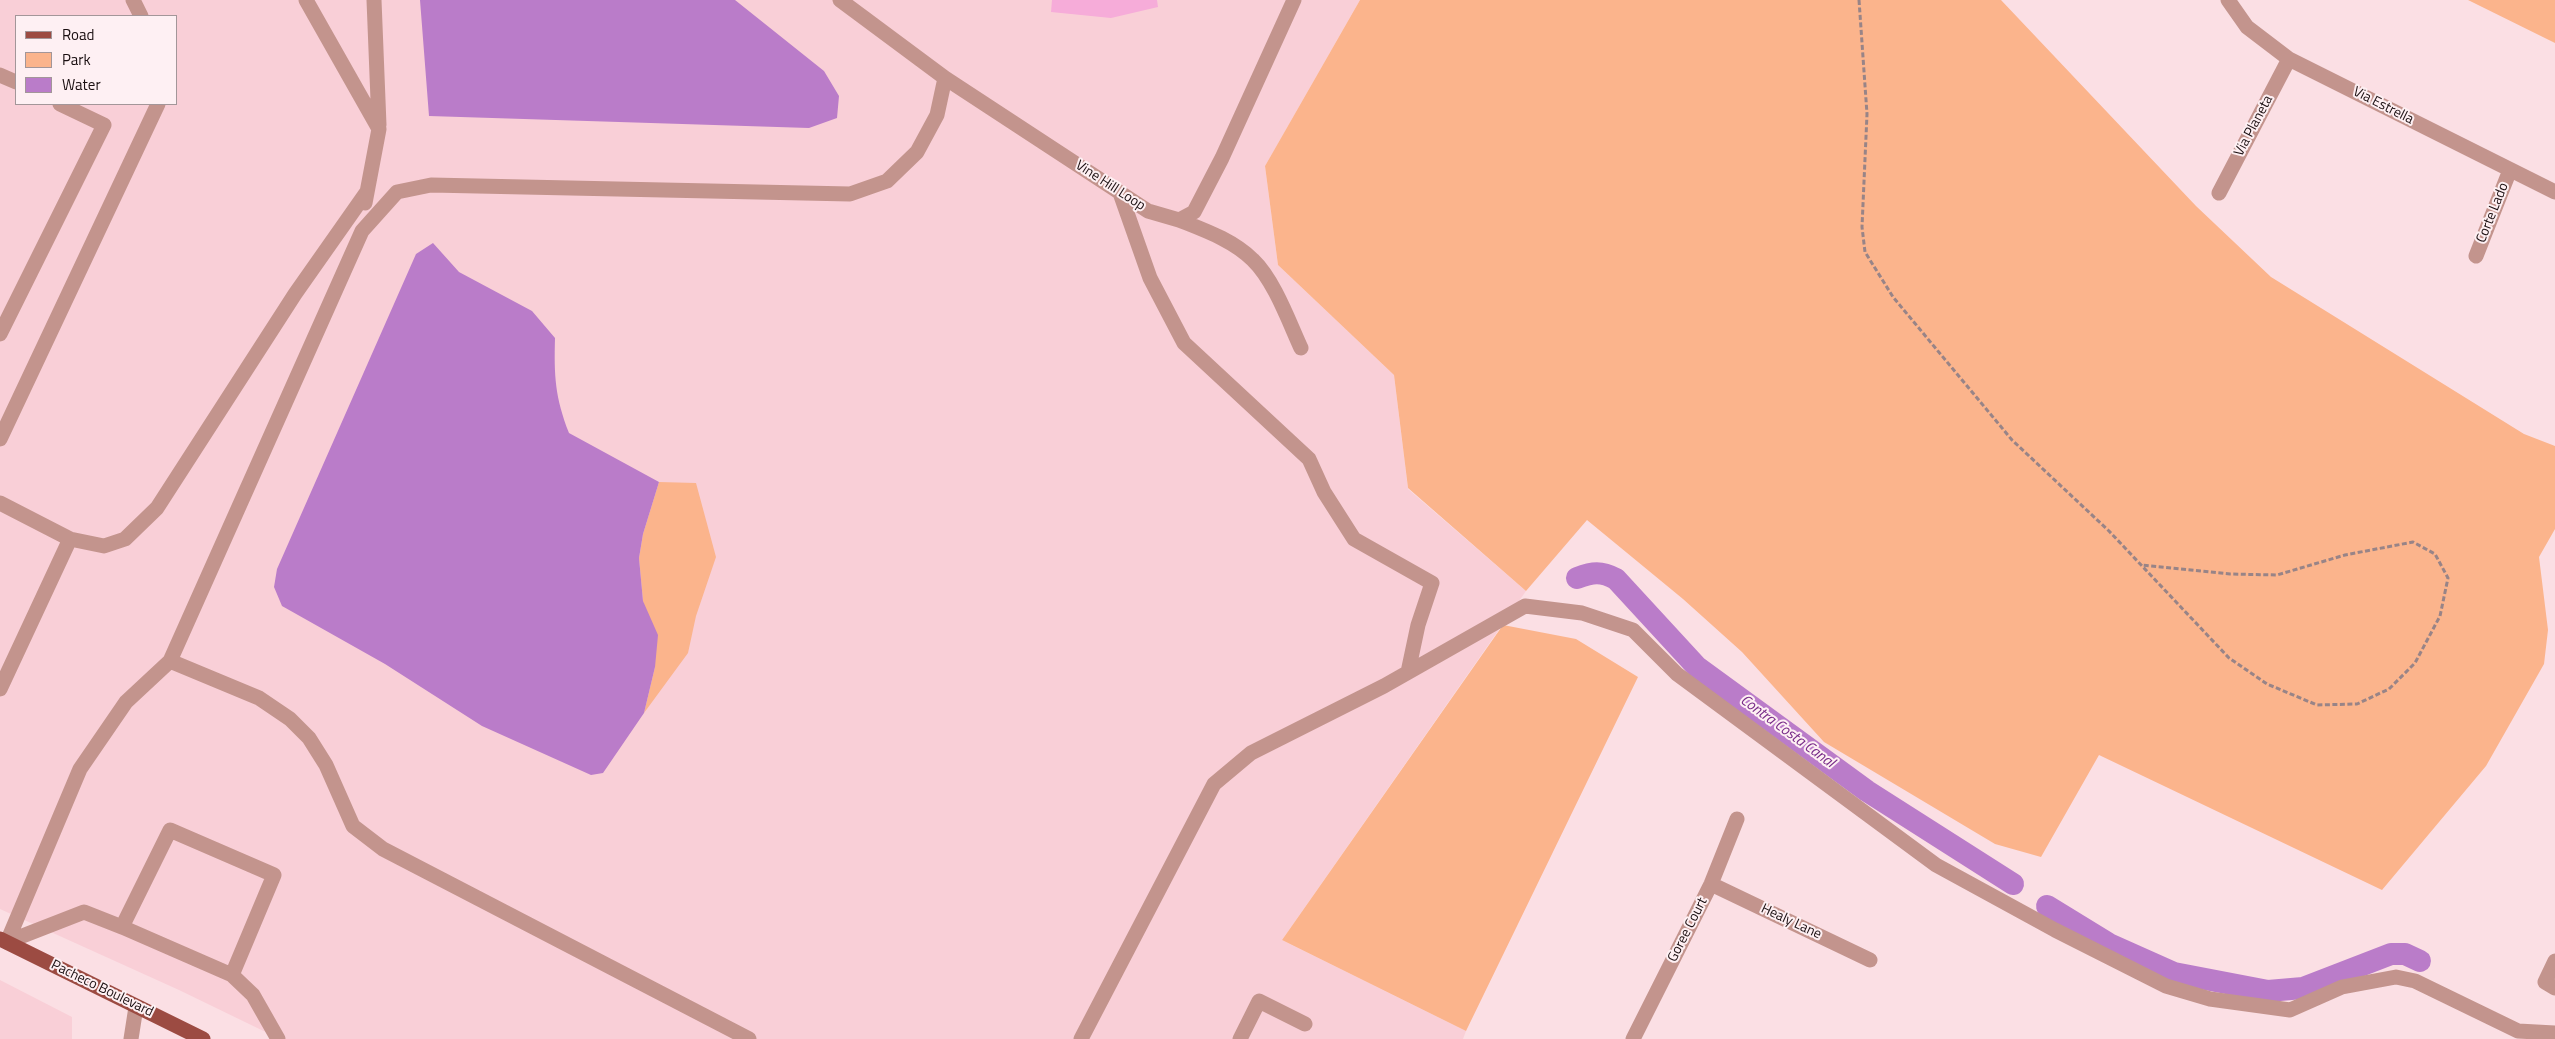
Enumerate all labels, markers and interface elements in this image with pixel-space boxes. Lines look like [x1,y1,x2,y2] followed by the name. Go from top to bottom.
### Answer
[15,15,178,105] legend
[62,23,94,46] text: Road
[62,48,91,71] text: Park
[62,73,101,96] text: Water
[2350,84,2416,128] street label: Via Estrella
[2231,93,2277,159] street label: Via Planeta
[1072,157,1148,215] street label: Vine Hill Loop
[2473,181,2513,245] street label: Corte Lado
[1736,692,1838,772] water label: Contra Costa Canal
[1665,895,1711,965] street label: Goree Court
[1758,901,1824,943] street label: Healy Lane
[48,957,156,1021] street label: Pacheco Boulevard

